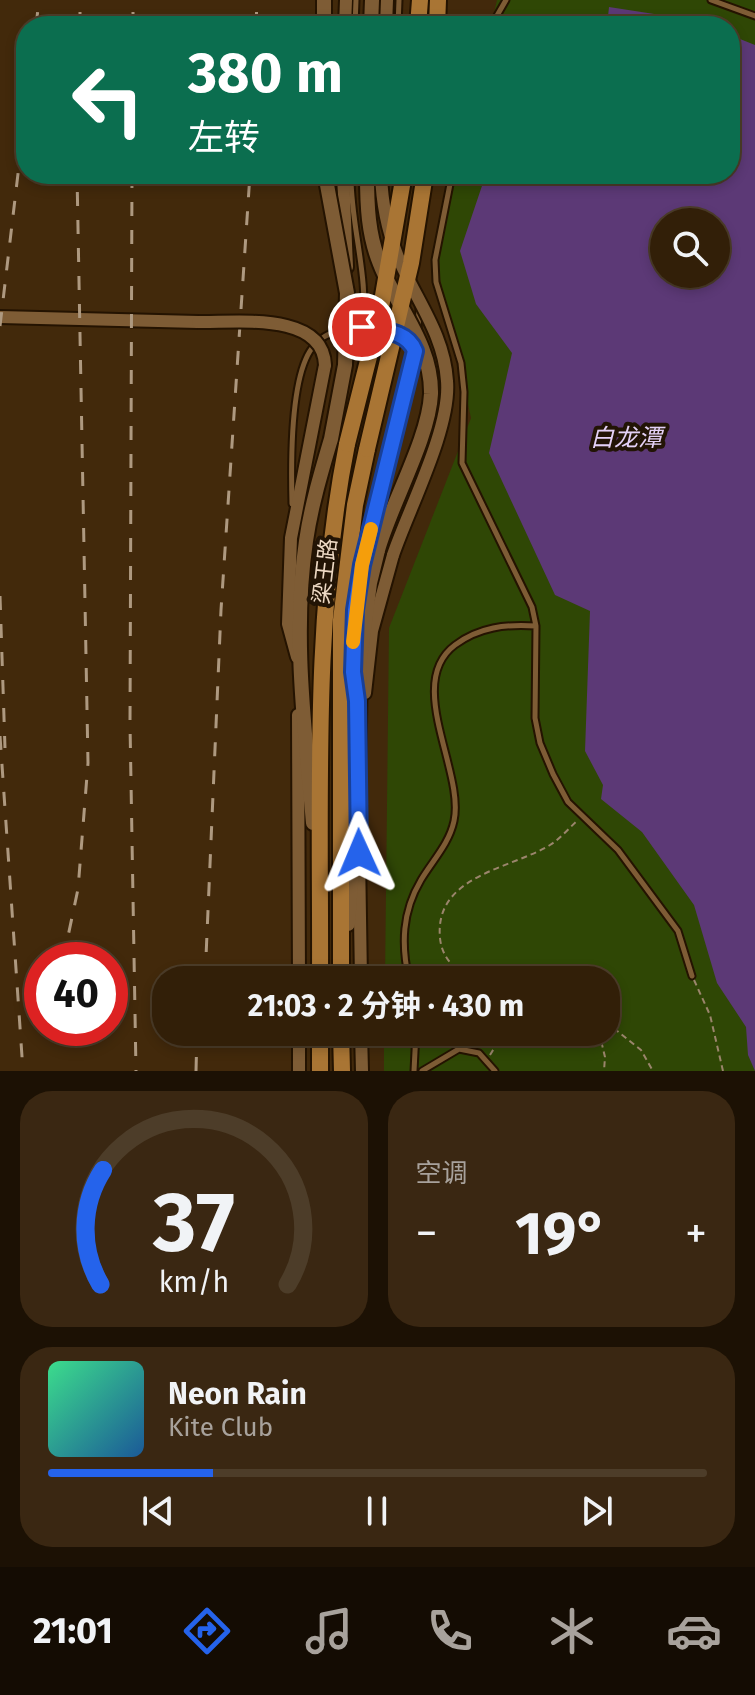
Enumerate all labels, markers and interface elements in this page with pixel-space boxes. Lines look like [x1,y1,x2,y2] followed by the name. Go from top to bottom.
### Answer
[188,40,343,107] text: 380 m
[56,48,160,152] icon: left
[188,116,260,160] text: 左转
[650,208,730,288] map controls
[650,208,730,288] button: search
[328,293,396,361] pin
[340,305,384,349] icon: arrive
[590,424,666,452] water label: 白龙潭
[308,537,342,605] street label: 梁王路
[317,811,401,895] position arrow
[24,942,128,1046] speed limit sign: 40
[248,988,524,1024] text: 21:03 · 2 分钟 · 430 m
[416,1158,468,1189] text: 空调
[152,1173,235,1273] text: 37
[515,1198,608,1270] text: 19°
[416,1207,438,1260] text: −
[685,1207,707,1260] text: +
[158,1265,229,1300] text: km/h
[168,1376,307,1412] text: Neon Rain
[168,1412,273,1443] text: Kite Club
[136,1489,180,1533] icon: previous
[355,1489,399,1533] icon: pause
[575,1489,619,1533] icon: next
[179,1603,235,1659] icon: directions
[301,1603,357,1659] icon: music
[422,1603,478,1659] icon: phone
[544,1603,600,1659] icon: climate
[666,1603,722,1659] icon: car
[33,1609,113,1653] text: 21:01

